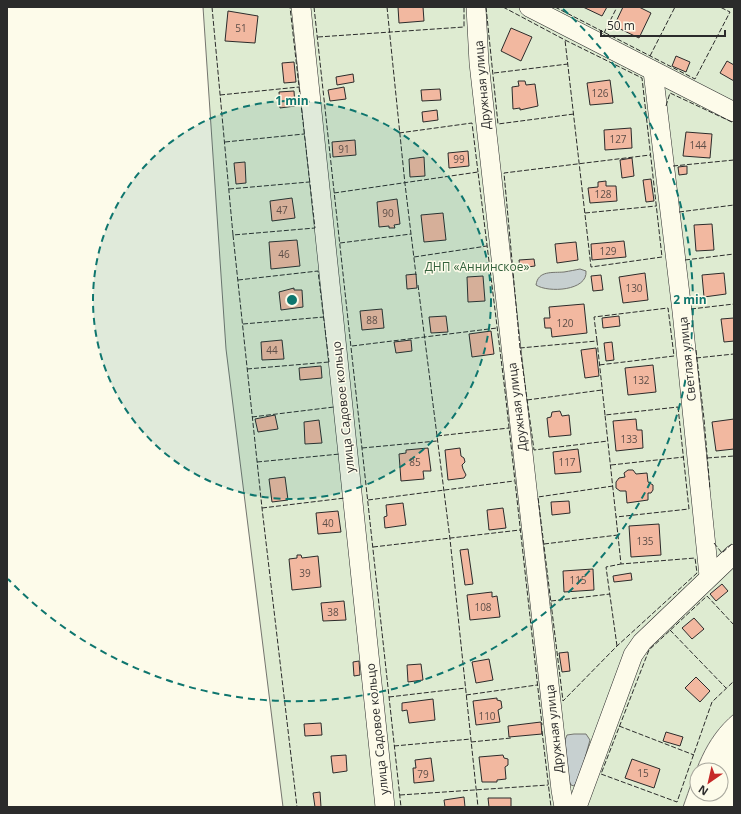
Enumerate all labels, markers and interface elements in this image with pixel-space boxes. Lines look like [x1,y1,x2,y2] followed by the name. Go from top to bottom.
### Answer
[601,12,725,38] scale bar
[607,17,635,34] text: 50 m
[235,21,247,35] house number: 51
[470,40,494,130] street label: Дружная улица
[591,86,609,100] house number: 126
[275,92,309,109] text: 1 min
[609,132,627,146] house number: 127
[689,138,707,152] house number: 144
[338,142,350,156] house number: 91
[453,152,465,166] house number: 99
[594,187,612,201] house number: 128
[276,203,288,217] house number: 47
[382,206,394,220] house number: 90
[599,244,617,258] house number: 129
[278,247,290,261] house number: 46
[425,258,529,275] park label: ДНП «Аннинское»
[625,281,643,295] house number: 130
[673,291,707,308] text: 2 min
[285,293,299,307] centre of rings
[366,313,378,327] house number: 88
[556,316,574,330] house number: 120
[674,316,700,402] street label: Светлая улица
[328,340,358,474] street label: улица Садовое кольцо
[266,343,278,357] house number: 44
[503,362,531,452] street label: Дружная улица
[632,373,650,387] house number: 132
[620,432,638,446] house number: 133
[409,455,421,469] house number: 85
[558,455,576,469] house number: 117
[322,516,334,530] house number: 40
[636,534,654,548] house number: 135
[299,566,311,580] house number: 39
[569,573,587,587] house number: 115
[474,600,492,614] house number: 108
[327,605,339,619] house number: 38
[362,662,392,796] street label: улица Садовое кольцо
[541,684,567,774] street label: Дружная улица
[478,709,496,723] house number: 110
[689,762,729,802] north arrow
[637,766,649,780] house number: 15
[417,767,429,781] house number: 79
[695,782,711,799] text: N

